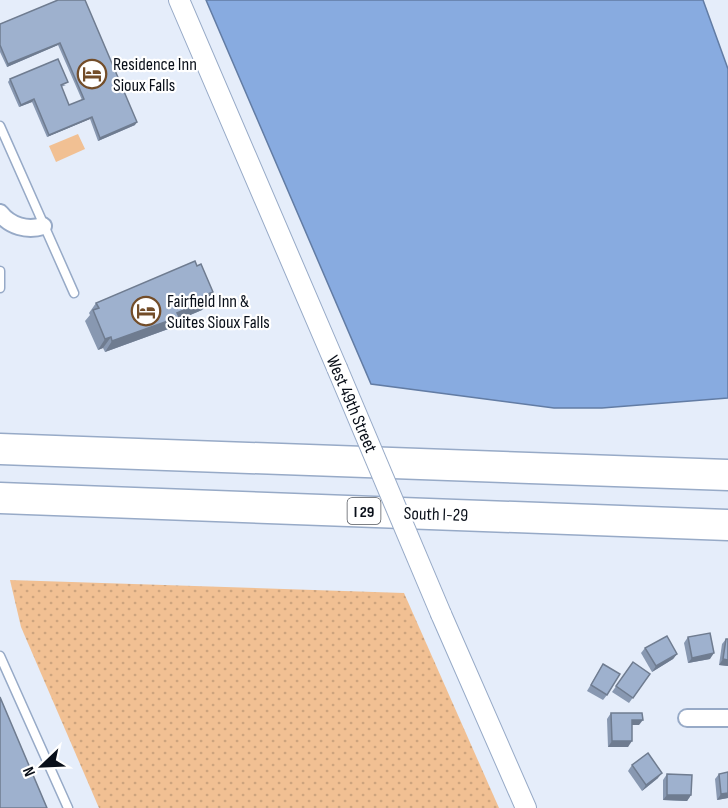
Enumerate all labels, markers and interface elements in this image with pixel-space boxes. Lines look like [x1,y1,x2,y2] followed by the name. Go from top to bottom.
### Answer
[113,54,197,96] place label: Residence Inn Sioux Falls
[76,58,108,90] hotel icon: Residence Inn Sioux Falls
[167,291,270,333] place label: Fairfield Inn & Suites Sioux Falls
[130,295,162,327] hotel icon: Fairfield Inn & Suites Sioux Falls
[322,353,382,456] street label: West 49th Street
[348,498,380,524] road number: I 29
[403,503,469,526] street label: South I-29
[12,736,72,796] north arrow
[19,764,40,779] text: N

